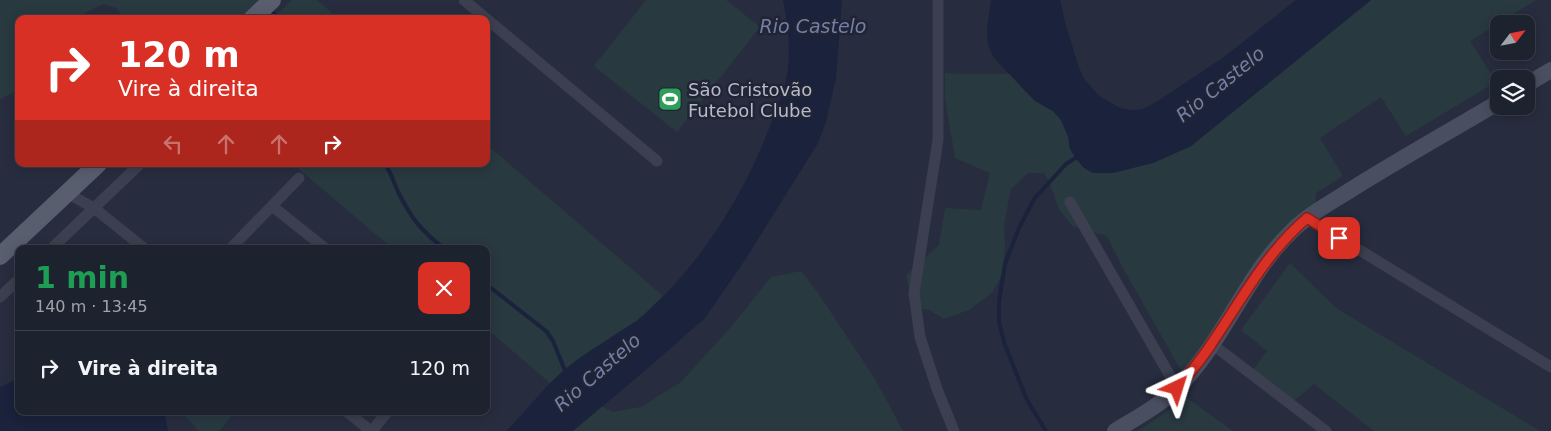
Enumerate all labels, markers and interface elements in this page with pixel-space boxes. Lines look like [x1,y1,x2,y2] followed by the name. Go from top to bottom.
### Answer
[760,15,867,37] water label: Rio Castelo
[1490,15,1535,60] north arrow
[1490,15,1535,115] map controls
[35,35,100,100] icon: right
[118,35,240,75] text: 120 m
[1172,42,1268,126] water label: Rio Castelo
[1490,70,1535,115] button: layers
[118,76,259,101] text: Vire à direita
[688,79,812,121] place label: São Cristovão Futebol Clube
[657,86,683,112] sports icon: São Cristovão Futebol Clube
[159,130,187,158] icon: left
[212,130,240,158] icon: ahead
[265,130,293,158] icon: ahead
[318,130,346,158] icon: right
[1318,217,1360,259] pin
[1325,224,1353,252] icon: arrive
[35,260,129,295] text: 1 min
[418,262,470,314] button: close
[35,297,148,316] text: 140 m · 13:45
[549,329,645,415] water label: Rio Castelo
[35,354,63,382] icon: right
[78,357,218,379] text: Vire à direita
[409,357,470,379] text: 120 m
[1150,361,1202,413] position arrow

